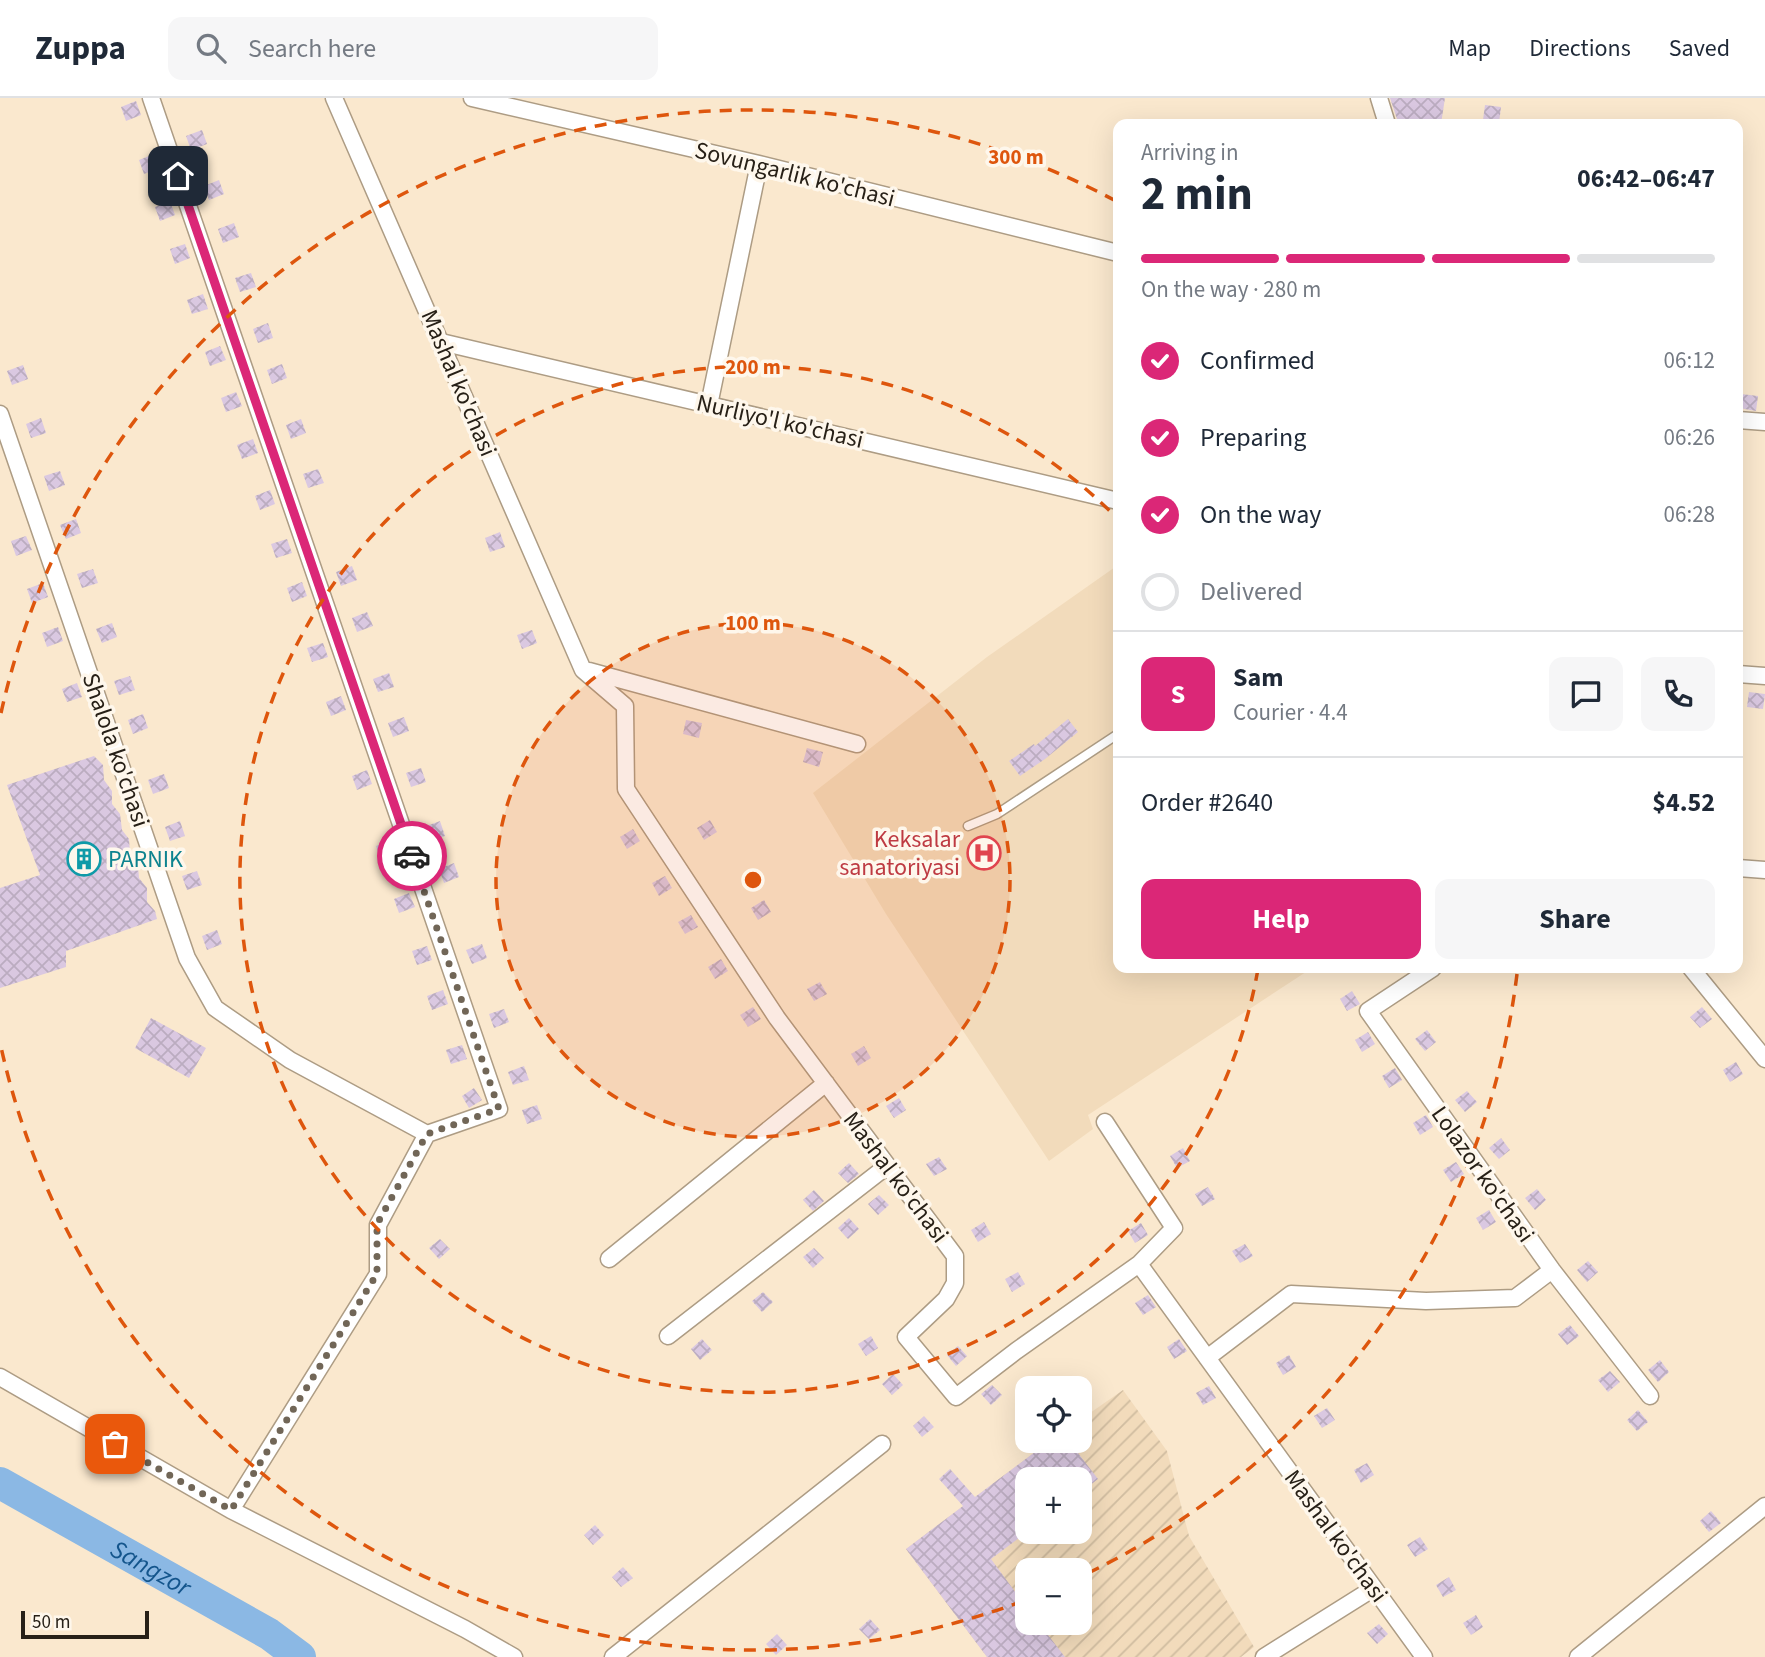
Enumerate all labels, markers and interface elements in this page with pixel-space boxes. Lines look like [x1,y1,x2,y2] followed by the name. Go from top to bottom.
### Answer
[168,17,658,80] search box
[35,25,126,72] text: Zuppa
[192,29,230,67] icon: search
[248,30,376,67] text: Search here
[1448,31,1491,66] text: Map
[1529,31,1631,66] text: Directions
[1669,31,1730,66] text: Saved
[691,133,899,216] street label: Sovungarlik ko'chasi
[1141,136,1239,169] text: Arriving in
[988,142,1044,172] text: 300 m
[148,146,208,206] pin
[159,157,197,195] icon: home
[1577,160,1715,197] text: 06:42–06:47
[1141,162,1253,227] text: 2 min
[1141,273,1321,306] text: On the way · 280 m
[412,304,505,462] street label: Mashal ko'chasi
[1141,342,1179,380] icon: check
[1200,342,1315,379] text: Confirmed
[1664,344,1715,377] text: 06:12
[725,352,781,382] text: 200 m
[693,385,867,458] street label: Nurliyo'l ko'chasi
[1141,419,1179,457] icon: check
[1200,419,1306,456] text: Preparing
[1664,421,1715,454] text: 06:26
[1141,496,1179,534] icon: check
[1200,496,1321,533] text: On the way
[1664,498,1715,531] text: 06:28
[1200,573,1303,610] text: Delivered
[725,608,781,638] text: 100 m
[1549,657,1623,731] button: chat
[1641,657,1715,731] button: phone
[1233,659,1283,696] text: Sam
[73,668,158,832] street label: Shalola ko'chasi
[1171,676,1185,713] text: S
[1233,696,1348,729] text: Courier · 4.4
[1141,784,1273,821] text: Order #2640
[1652,784,1715,821] text: $4.52
[377,821,447,891] courier
[839,822,961,885] place label: Keksalar sanatoriyasi
[965,834,1003,872] hospital icon: Keksalar sanatoriyasi
[393,837,431,875] icon: car
[65,840,103,878] building icon: PARNIK
[108,842,183,877] place label: PARNIK
[741,868,765,892] centre of rings
[1141,879,1421,959] button: Help
[1435,879,1715,959] button: Share
[1422,1099,1543,1250] street label: Lolazor ko'chasi
[834,1104,957,1250] street label: Mashal ko'chasi
[1015,1376,1092,1635] map controls
[1015,1376,1092,1453] button: locate
[85,1414,145,1474] pin
[96,1425,134,1463] icon: bag
[1275,1463,1396,1610] street label: Mashal ko'chasi
[1015,1467,1092,1544] button: +
[104,1531,199,1606] water label: Sangzor
[1015,1558,1092,1635] button: −
[21,1608,149,1640] scale bar
[32,1609,70,1636] text: 50 m

